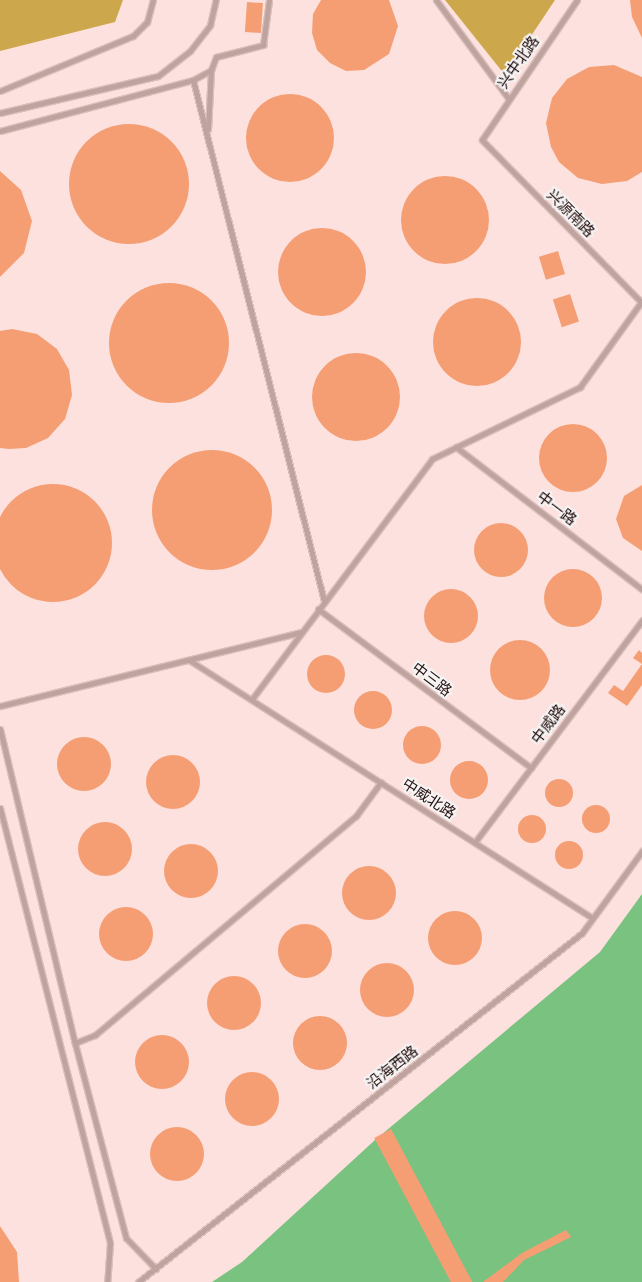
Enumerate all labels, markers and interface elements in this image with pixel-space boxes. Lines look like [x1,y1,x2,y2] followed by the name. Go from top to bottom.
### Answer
[493,32,543,92] street label: 兴中北路
[543,185,599,241] street label: 兴源南路
[534,487,580,529] street label: 中一路
[409,658,455,700] street label: 中三路
[527,701,569,747] street label: 中威路
[399,774,459,822] street label: 中威北路
[363,1041,421,1093] street label: 沿海西路

